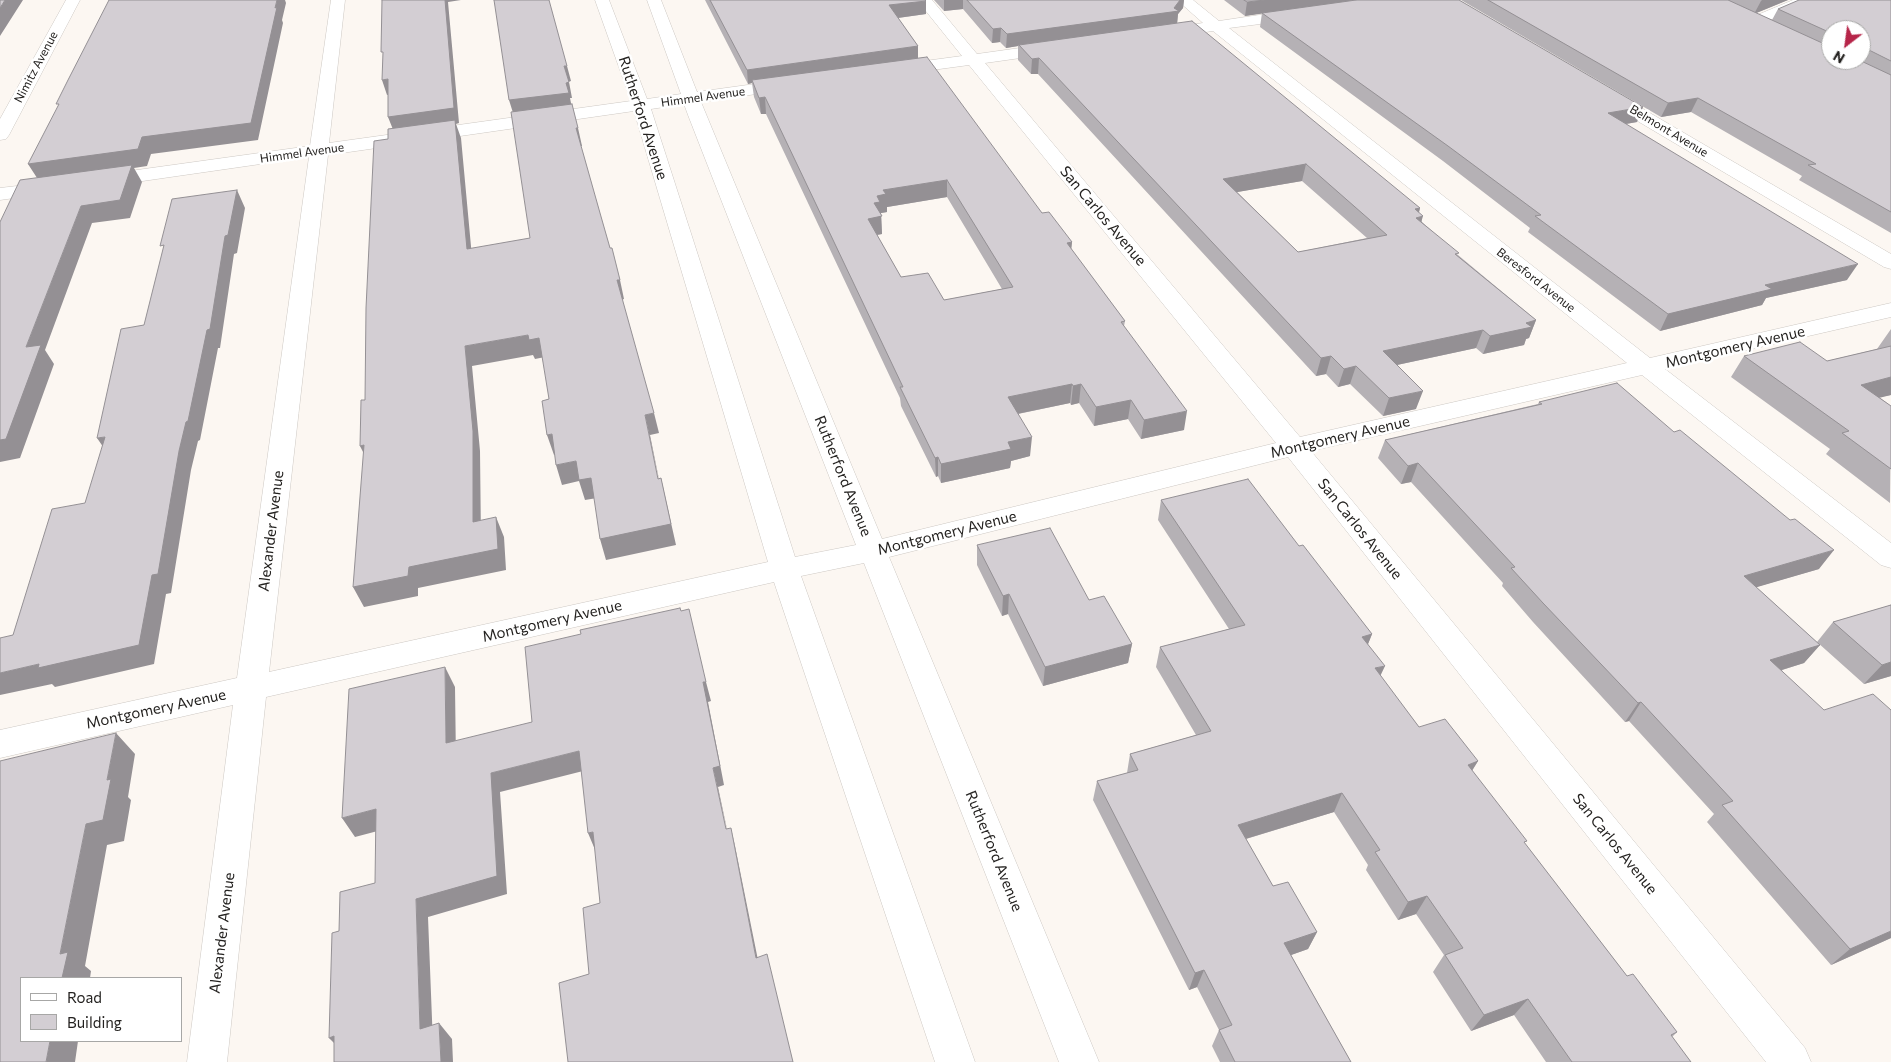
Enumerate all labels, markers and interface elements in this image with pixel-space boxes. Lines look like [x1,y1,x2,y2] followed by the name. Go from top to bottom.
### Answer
[1821,20,1871,70] north arrow
[11,29,61,105] street label: Nimitz Avenue
[1830,48,1848,68] text: N
[615,54,671,182] street label: Rutherford Avenue
[660,84,746,110] street label: Himmel Avenue
[1627,102,1711,160] street label: Belmont Avenue
[259,140,345,166] street label: Himmel Avenue
[1056,163,1150,269] street label: San Carlos Avenue
[1494,245,1578,315] street label: Beresford Avenue
[1664,322,1806,372] street label: Montgomery Avenue
[1269,412,1411,462] street label: Montgomery Avenue
[811,413,875,539] street label: Rutherford Avenue
[255,469,287,593] street label: Alexander Avenue
[1314,475,1406,583] street label: San Carlos Avenue
[876,507,1018,559] street label: Montgomery Avenue
[481,596,623,646] street label: Montgomery Avenue
[84,685,228,733] street label: Montgomery Avenue
[962,788,1026,914] street label: Rutherford Avenue
[1569,790,1661,898] street label: San Carlos Avenue
[206,871,238,995] street label: Alexander Avenue
[20,977,182,1042] legend
[67,988,102,1006] text: Road
[67,1013,122,1031] text: Building

